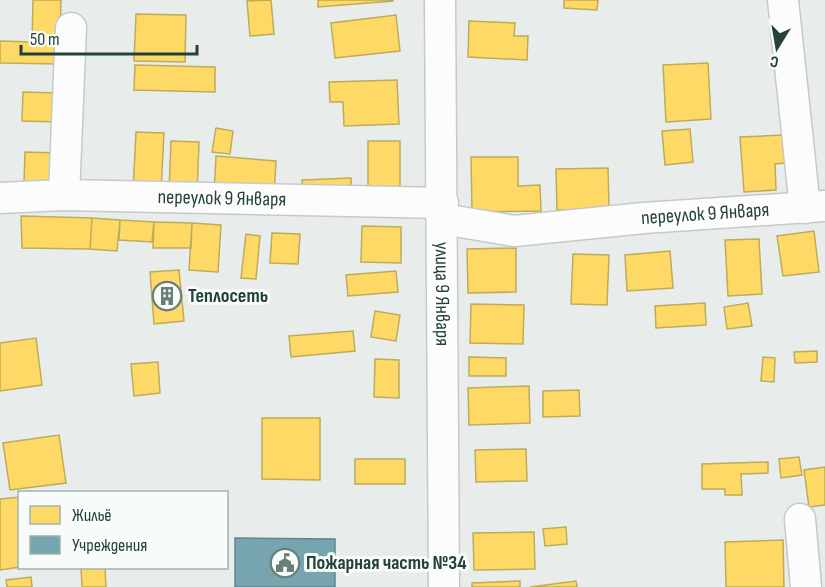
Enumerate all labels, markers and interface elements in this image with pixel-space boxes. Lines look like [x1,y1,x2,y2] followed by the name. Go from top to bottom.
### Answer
[21,18,196,56] scale bar
[747,18,807,78] north arrow
[30,29,60,50] text: 50 m
[769,51,780,71] text: С
[157,185,286,212] street label: переулок 9 Января
[640,198,770,230] street label: переулок 9 Января
[430,242,454,346] street label: улица 9 Января
[151,280,183,312] building icon: Теплосеть
[188,284,268,308] place label: Теплосеть
[18,491,228,569] legend
[72,505,112,526] text: Жильё
[72,535,147,556] text: Учреждения
[269,547,301,579] public building icon: Пожарная часть №34
[306,551,467,575] place label: Пожарная часть №34

